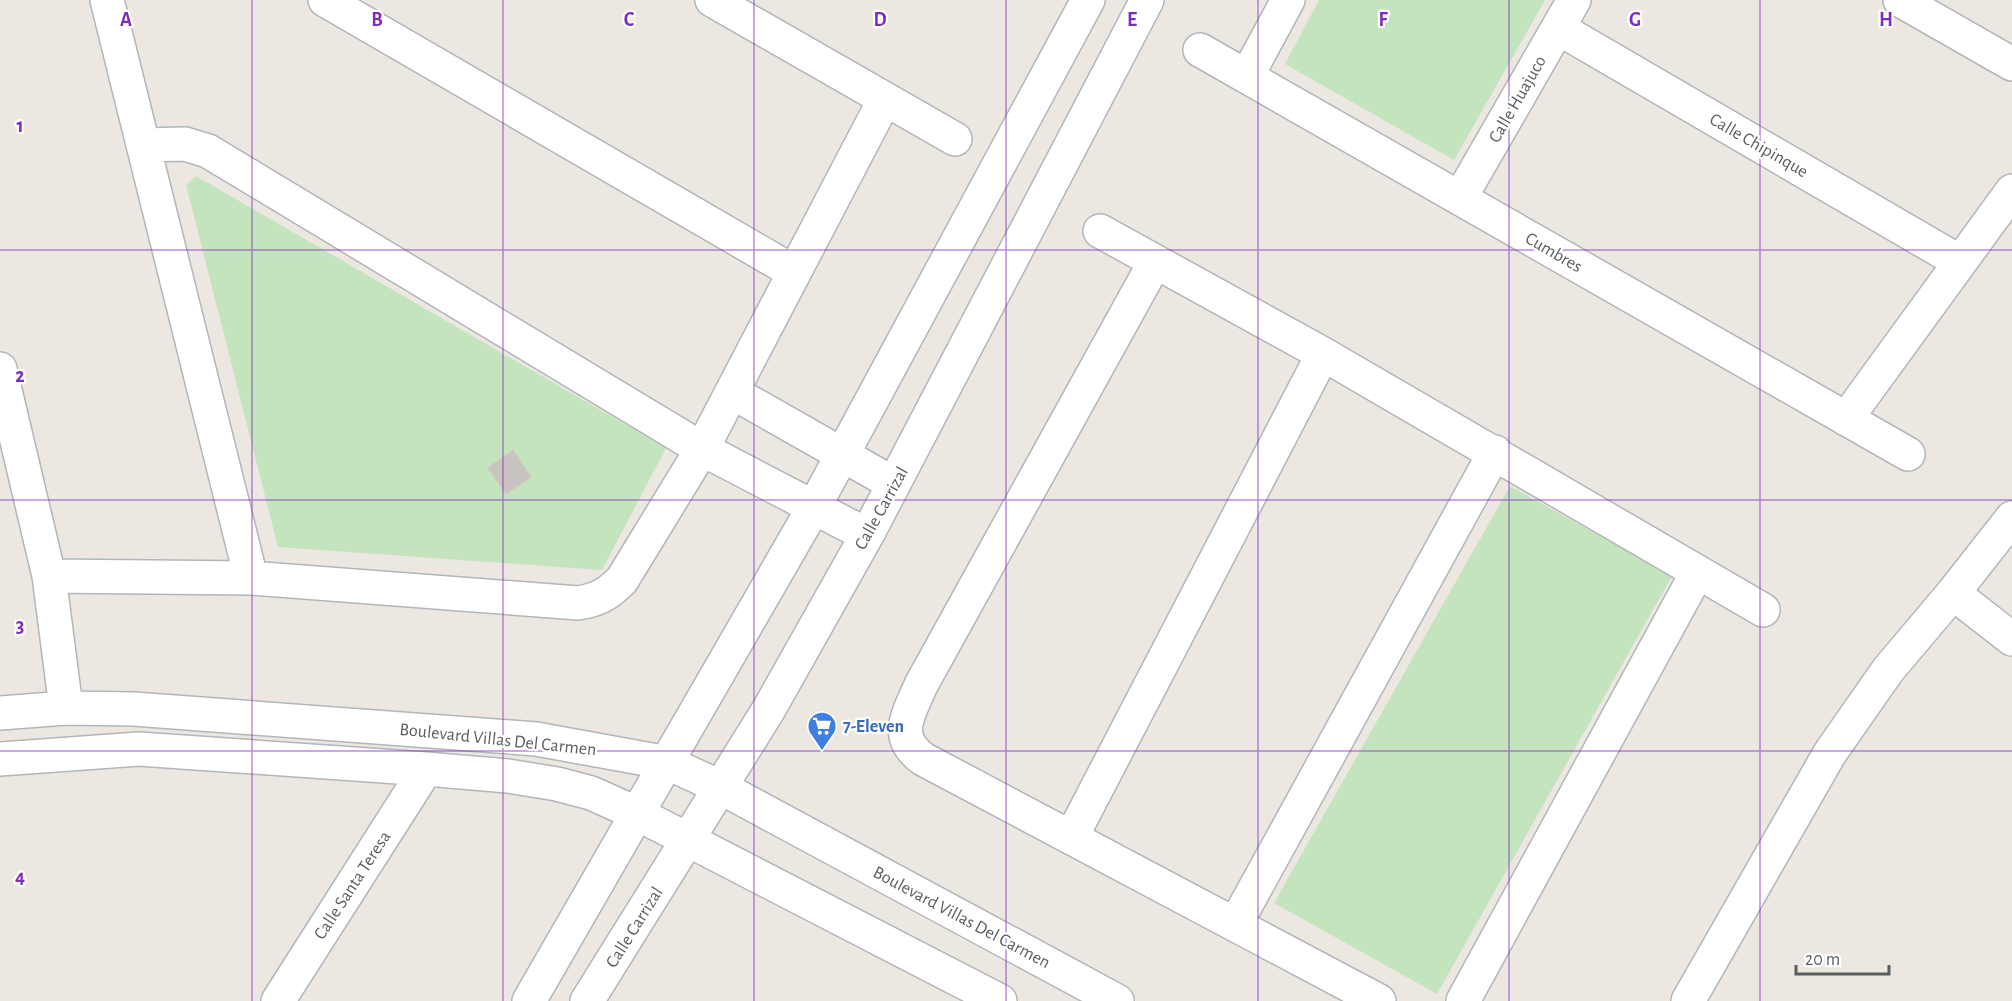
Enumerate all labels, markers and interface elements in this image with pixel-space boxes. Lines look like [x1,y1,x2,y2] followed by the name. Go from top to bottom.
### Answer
[120,10,132,30] text: A
[371,10,383,30] text: B
[624,10,635,30] text: C
[873,10,887,30] text: D
[1127,10,1137,30] text: E
[1378,10,1388,30] text: F
[1629,10,1641,30] text: G
[1879,10,1893,30] text: H
[1486,53,1550,146] street label: Calle Huajuco
[1706,110,1811,181] street label: Calle Chipinque
[16,116,24,136] text: 1
[1522,229,1585,276] street label: Cumbres
[15,366,25,386] text: 2
[852,464,912,553] street label: Calle Carrizal
[16,616,24,636] text: 3
[806,710,838,752] supermarket icon: 7-Eleven
[843,718,904,736] place label: 7-Eleven
[399,721,597,759] street label: Boulevard Villas Del Carmen
[311,828,395,943] street label: Calle Santa Teresa
[870,864,1053,972] street label: Boulevard Villas Del Carmen
[15,867,25,887] text: 4
[603,884,667,971] street label: Calle Carrizal
[1796,938,1889,976] scale bar
[1805,951,1840,969] text: 20 m

